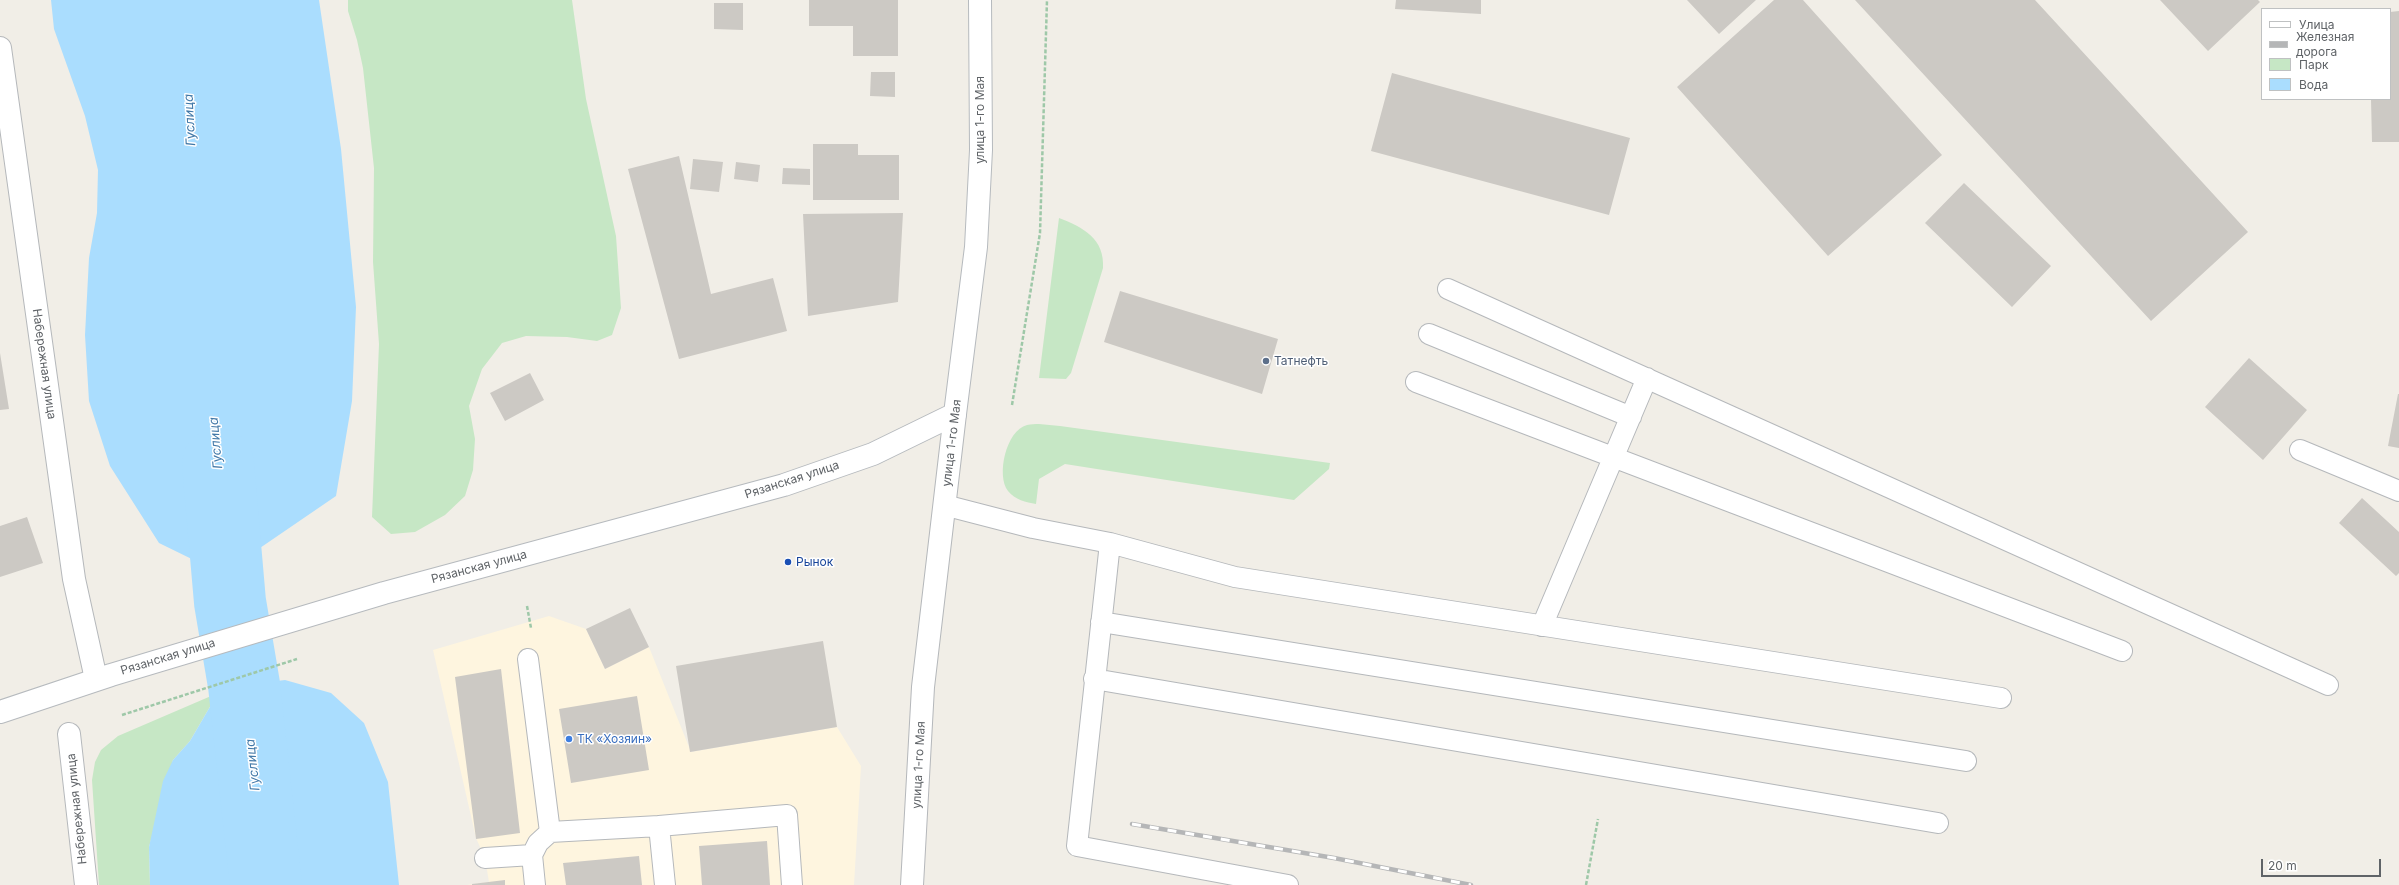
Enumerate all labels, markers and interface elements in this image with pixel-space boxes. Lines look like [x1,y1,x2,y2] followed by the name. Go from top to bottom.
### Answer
[2261,8,2391,100] legend
[2299,17,2334,32] text: Улица
[2296,29,2354,59] text: Железная дорога
[2299,57,2329,72] text: Парк
[973,76,987,164] street label: улица 1-го Мая
[2299,77,2328,92] text: Вода
[181,94,199,146] water label: Гуслица
[29,308,59,420] street label: Набережная улица
[1274,354,1328,368] place label: Татнефть
[1261,356,1271,366] marker: Татнефть
[940,399,964,487] street label: улица 1-го Мая
[206,416,226,470] water label: Гуслица
[743,458,841,502] street label: Рязанская улица
[430,547,528,587] street label: Рязанская улица
[796,555,833,569] place label: Рынок
[783,557,793,567] marker: Рынок
[119,636,217,678] street label: Рязанская улица
[910,721,928,809] street label: улица 1-го Мая
[577,732,652,746] place label: ТК «Хозяин»
[564,734,574,744] marker: ТК «Хозяин»
[243,738,263,792] water label: Гуслица
[64,753,90,865] street label: Набережная улица
[2263,851,2383,877] scale bar
[2268,858,2297,873] text: 20 m

